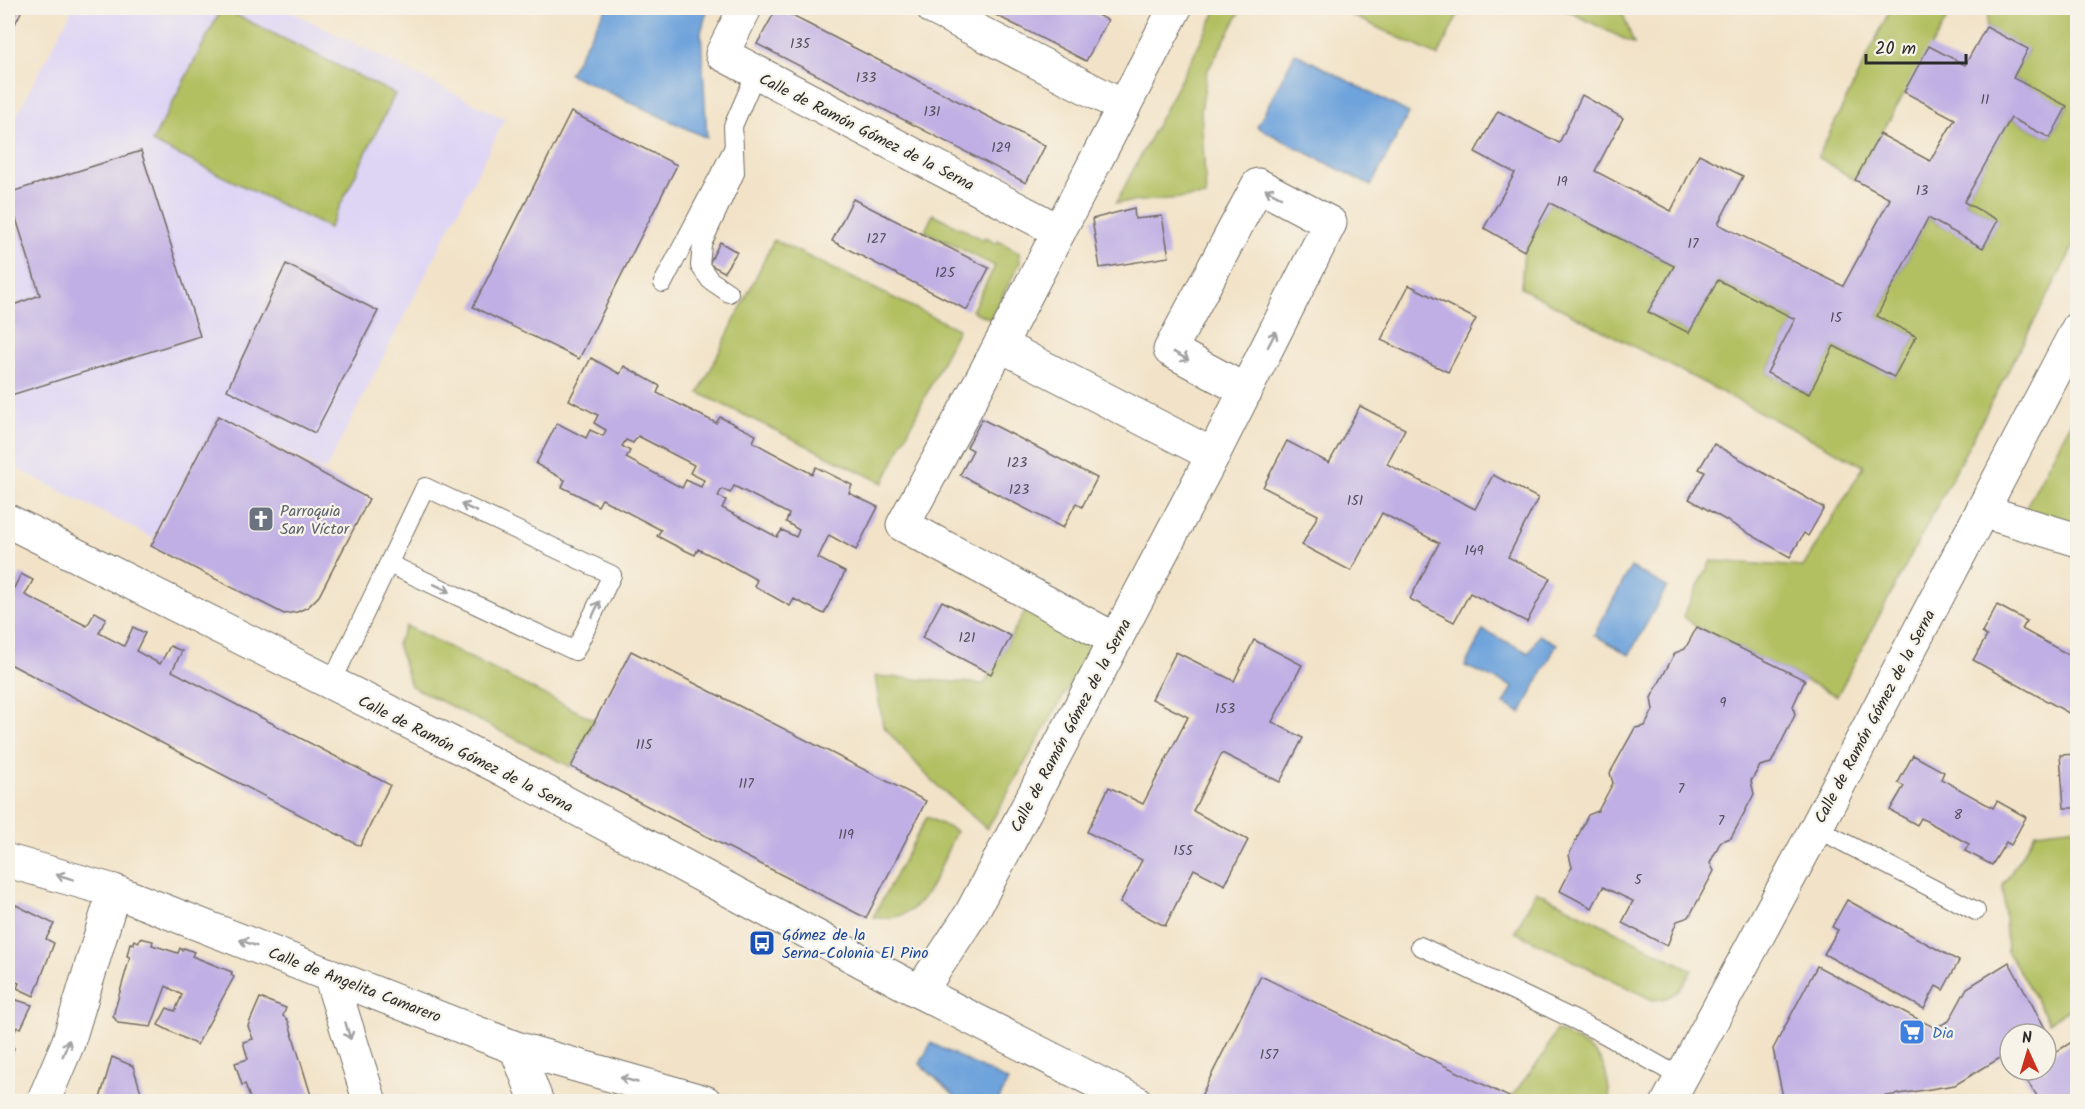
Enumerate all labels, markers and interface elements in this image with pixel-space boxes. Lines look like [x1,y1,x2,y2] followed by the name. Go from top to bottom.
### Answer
[1866,27,1966,65] scale bar
[790,33,811,55] house number: 135
[1875,35,1916,64] text: 20 m
[754,67,978,198] street label: Calle de Ramón Gómez de la Serna
[856,67,876,89] house number: 133
[1981,89,1989,111] house number: 11
[924,101,940,123] house number: 131
[991,137,1011,159] house number: 129
[1556,171,1568,193] house number: 19
[1916,180,1928,202] house number: 13
[1265,187,1282,199] one-way arrow
[867,228,886,250] house number: 127
[1688,233,1699,255] house number: 17
[935,262,956,284] house number: 125
[1830,307,1843,329] house number: 15
[1267,331,1278,349] one-way arrow
[1172,350,1189,362] one-way arrow
[1007,452,1027,474] house number: 123
[1009,479,1029,501] house number: 123
[1347,490,1363,512] house number: 151
[280,499,351,542] place label: Parroquia San Víctor
[461,501,479,513] one-way arrow
[246,504,276,534] church icon: Parroquia San Víctor
[1465,540,1484,562] house number: 149
[432,583,450,595] one-way arrow
[590,600,602,618] one-way arrow
[1808,605,1942,828] street label: Calle de Ramón Gómez de la Serna
[1004,614,1138,837] street label: Calle de Ramón Gómez de la Serna
[959,627,975,649] house number: 121
[353,689,577,820] street label: Calle de Ramón Gómez de la Serna
[1720,692,1727,714] house number: 9
[1215,698,1235,720] house number: 153
[636,734,654,756] house number: 115
[738,773,754,795] house number: 117
[1678,778,1685,800] house number: 7
[1954,804,1963,826] house number: 8
[1718,810,1725,832] house number: 7
[838,824,854,846] house number: 119
[1173,840,1194,862] house number: 155
[1634,869,1643,891] house number: 5
[56,871,75,882] one-way arrow
[782,923,929,966] place label: Gómez de la Serna-Colonia El Pino
[747,928,777,958] bus stop icon: Gómez de la Serna-Colonia El Pino
[239,937,258,948] one-way arrow
[264,941,445,1030] street label: Calle de Angelita Camarero
[1897,1017,1927,1047] supermarket icon: Dia
[343,1021,354,1040] one-way arrow
[1932,1021,1954,1046] place label: Dia
[1998,1022,2058,1082] north arrow
[2021,1026,2033,1051] text: N
[61,1039,72,1057] one-way arrow
[1260,1044,1279,1066] house number: 157
[620,1074,639,1085] one-way arrow

